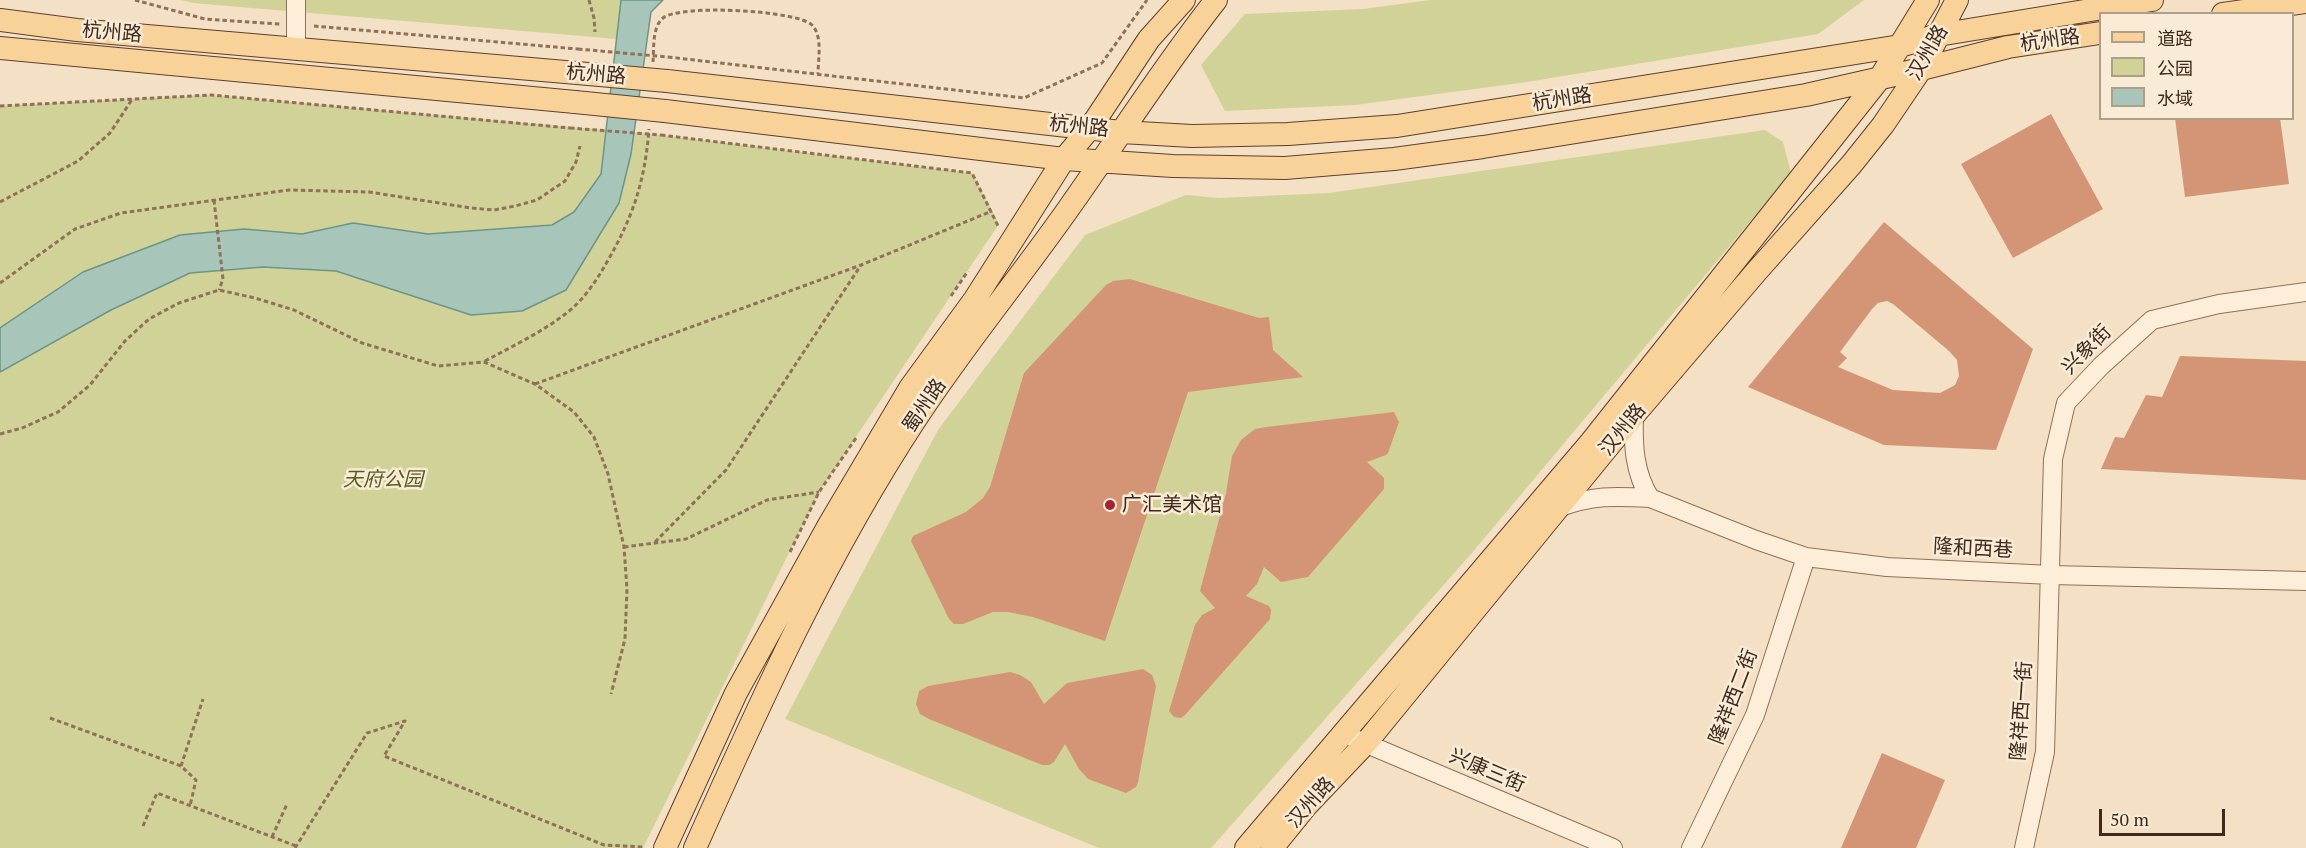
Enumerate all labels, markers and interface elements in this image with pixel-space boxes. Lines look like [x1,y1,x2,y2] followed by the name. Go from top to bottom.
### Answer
[2099,12,2294,120] legend
[81,18,143,48] street label: 杭州路
[1903,21,1953,85] street label: 汉州路
[2019,25,2081,57] street label: 杭州路
[2157,26,2193,50] text: 道路
[2157,56,2193,80] text: 公园
[565,60,627,90] street label: 杭州路
[1530,83,1594,117] street label: 杭州路
[2157,86,2193,110] text: 水域
[1048,112,1110,142] street label: 杭州路
[2057,320,2117,380] street label: 兴象街
[898,374,952,438] street label: 蜀州路
[1595,399,1651,461] street label: 汉州路
[343,468,423,492] park label: 天府公园
[1122,493,1222,517] place label: 广汇美术馆
[1103,498,1117,512] marker: 广汇美术馆
[1932,535,2014,563] street label: 隆和西巷
[1705,646,1763,748] street label: 隆祥西二街
[2007,660,2037,762] street label: 隆祥西一街
[1445,744,1529,798] street label: 兴康三街
[1282,773,1340,833] street label: 汉州路
[2102,797,2228,835] scale bar
[2110,807,2149,831] text: 50 m

